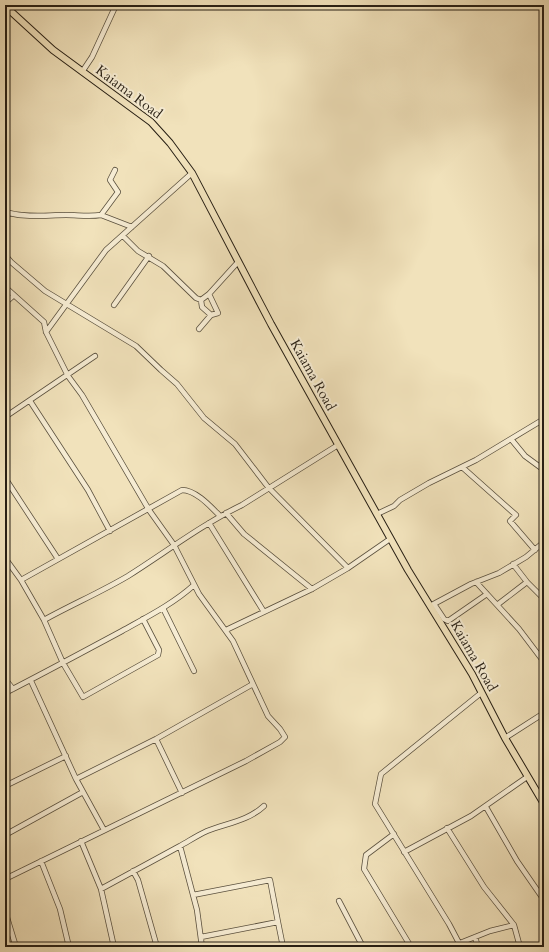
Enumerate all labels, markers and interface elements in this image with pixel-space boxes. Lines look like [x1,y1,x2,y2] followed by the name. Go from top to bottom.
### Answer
[92,61,167,124] street label: Kaiama Road
[286,336,341,415] street label: Kaiama Road
[446,617,502,695] street label: Kaiama Road

